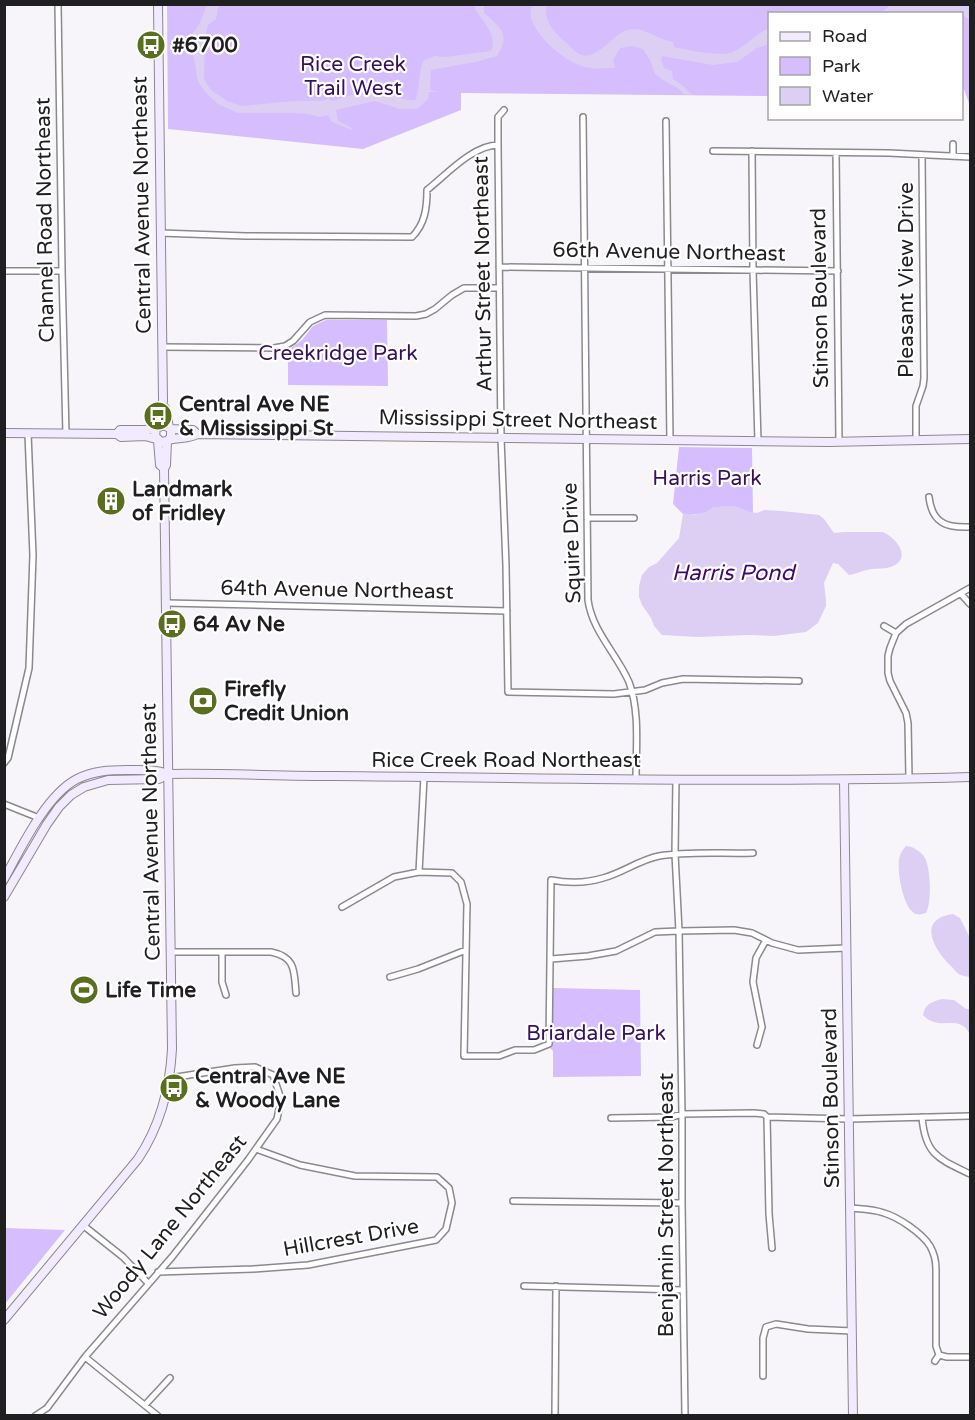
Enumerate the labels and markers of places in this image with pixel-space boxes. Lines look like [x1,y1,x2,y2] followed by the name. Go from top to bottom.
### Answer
[135,29,167,61] bus stop icon: #6700
[172,33,238,58] place label: #6700
[179,392,334,441] place label: Central Ave NE & Mississippi St
[142,400,174,432] bus stop icon: Central Ave NE & Mississippi St
[132,477,233,526] place label: Landmark of Fridley
[95,485,127,517] building icon: Landmark of Fridley
[156,608,188,640] bus stop icon: 64 Av Ne
[193,612,285,637] place label: 64 Av Ne
[224,677,349,726] place label: Firefly Credit Union
[187,685,219,717] bank icon: Firefly Credit Union
[68,974,100,1006] sports icon: Life Time
[105,978,196,1003] place label: Life Time
[195,1064,346,1113] place label: Central Ave NE & Woody Lane
[158,1072,190,1104] bus stop icon: Central Ave NE & Woody Lane

